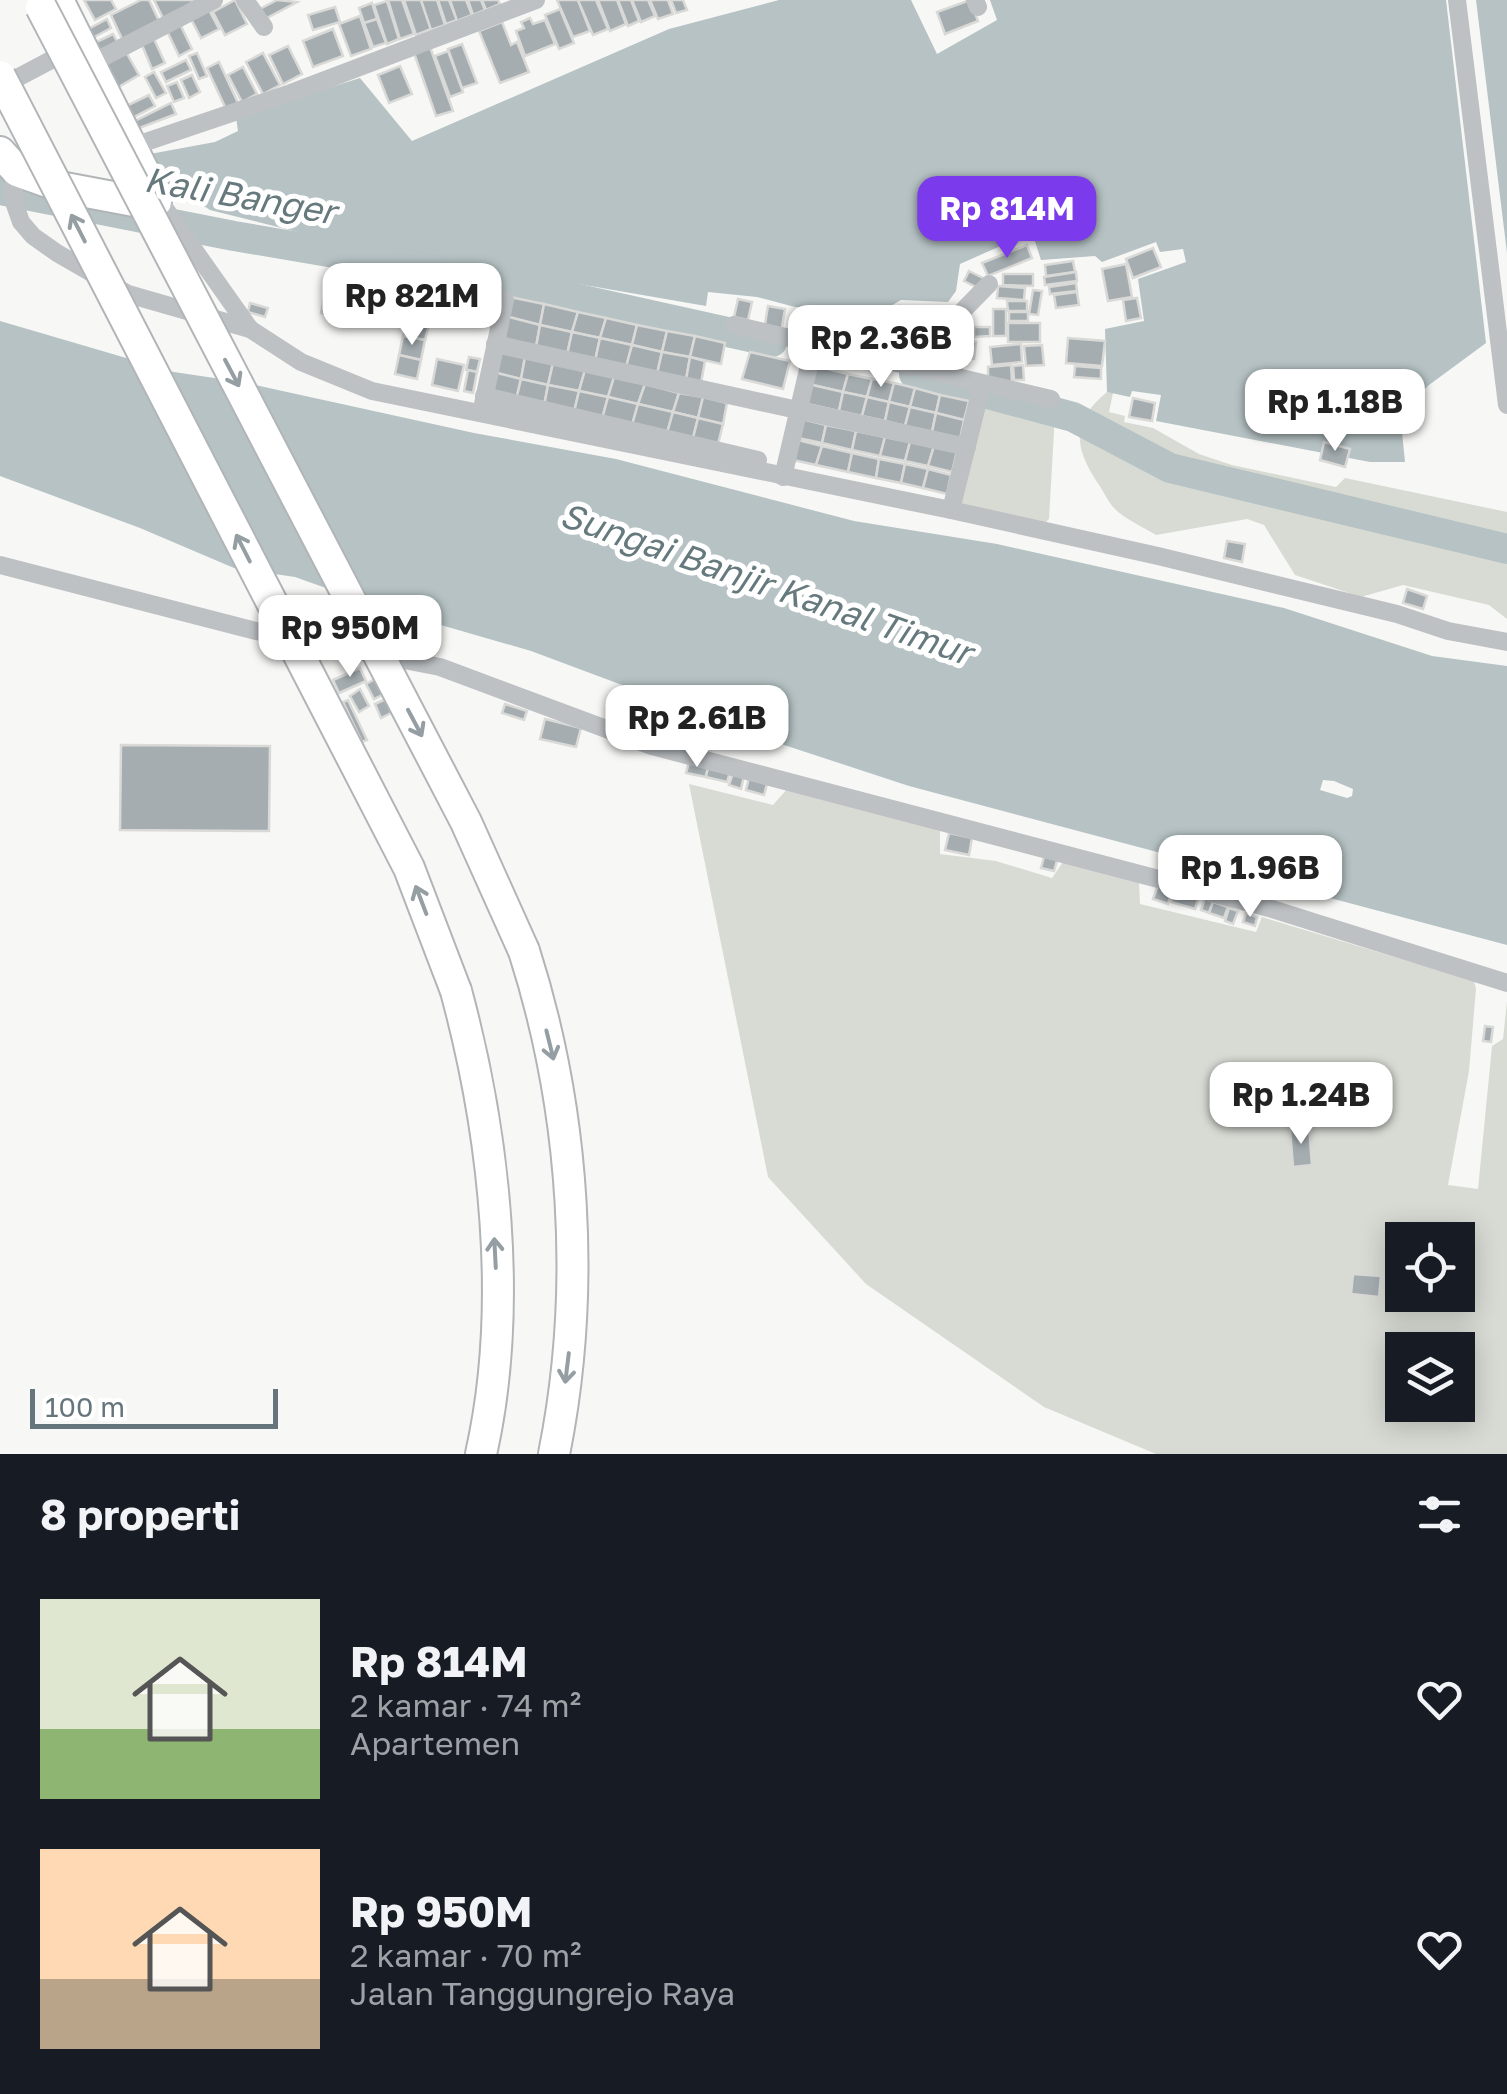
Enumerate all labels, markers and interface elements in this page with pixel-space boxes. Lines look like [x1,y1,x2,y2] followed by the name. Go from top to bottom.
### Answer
[141,158,343,233] water label: Kali Banger
[915,176,1099,261] pin: Rp 814M
[939,189,1075,227] text: Rp 814M
[68,213,87,243] one-way arrow
[320,263,504,348] pin: Rp 821M
[345,276,479,314] text: Rp 821M
[778,305,984,390] pin: Rp 2.36B
[810,318,952,356] text: Rp 2.36B
[223,357,242,387] one-way arrow
[1232,369,1438,454] pin: Rp 1.18B
[1267,382,1403,420] text: Rp 1.18B
[555,493,982,675] water label: Sungai Banjir Kanal Timur
[233,533,252,563] one-way arrow
[258,595,442,680] pin: Rp 950M
[280,608,420,646] text: Rp 950M
[594,685,800,770] pin: Rp 2.61B
[627,698,767,736] text: Rp 2.61B
[406,707,425,737] one-way arrow
[1147,835,1353,920] pin: Rp 1.96B
[1180,848,1320,886] text: Rp 1.96B
[411,885,429,916] one-way arrow
[542,1028,560,1060] one-way arrow
[1198,1062,1404,1147] pin: Rp 1.24B
[1232,1075,1370,1113] text: Rp 1.24B
[1385,1222,1475,1422] map controls
[1385,1222,1475,1312] button: locate
[485,1237,504,1269] one-way arrow
[1385,1332,1475,1422] button: layers
[557,1352,576,1384] one-way arrow
[30,1384,278,1428] scale bar
[45,1390,125,1423] text: 100 m
[1412,1487,1467,1542] icon: filters
[40,1489,240,1539] text: 8 properti
[350,1636,528,1686] text: Rp 814M
[120,1639,240,1759] icon: home
[1412,1672,1467,1727] icon: heart
[350,1686,581,1724] text: 2 kamar · 74 m²
[350,1724,520,1762] text: Apartemen
[350,1886,533,1936] text: Rp 950M
[120,1889,240,2009] icon: home
[1412,1922,1467,1977] icon: heart
[350,1936,582,1974] text: 2 kamar · 70 m²
[350,1974,735,2012] text: Jalan Tanggungrejo Raya

